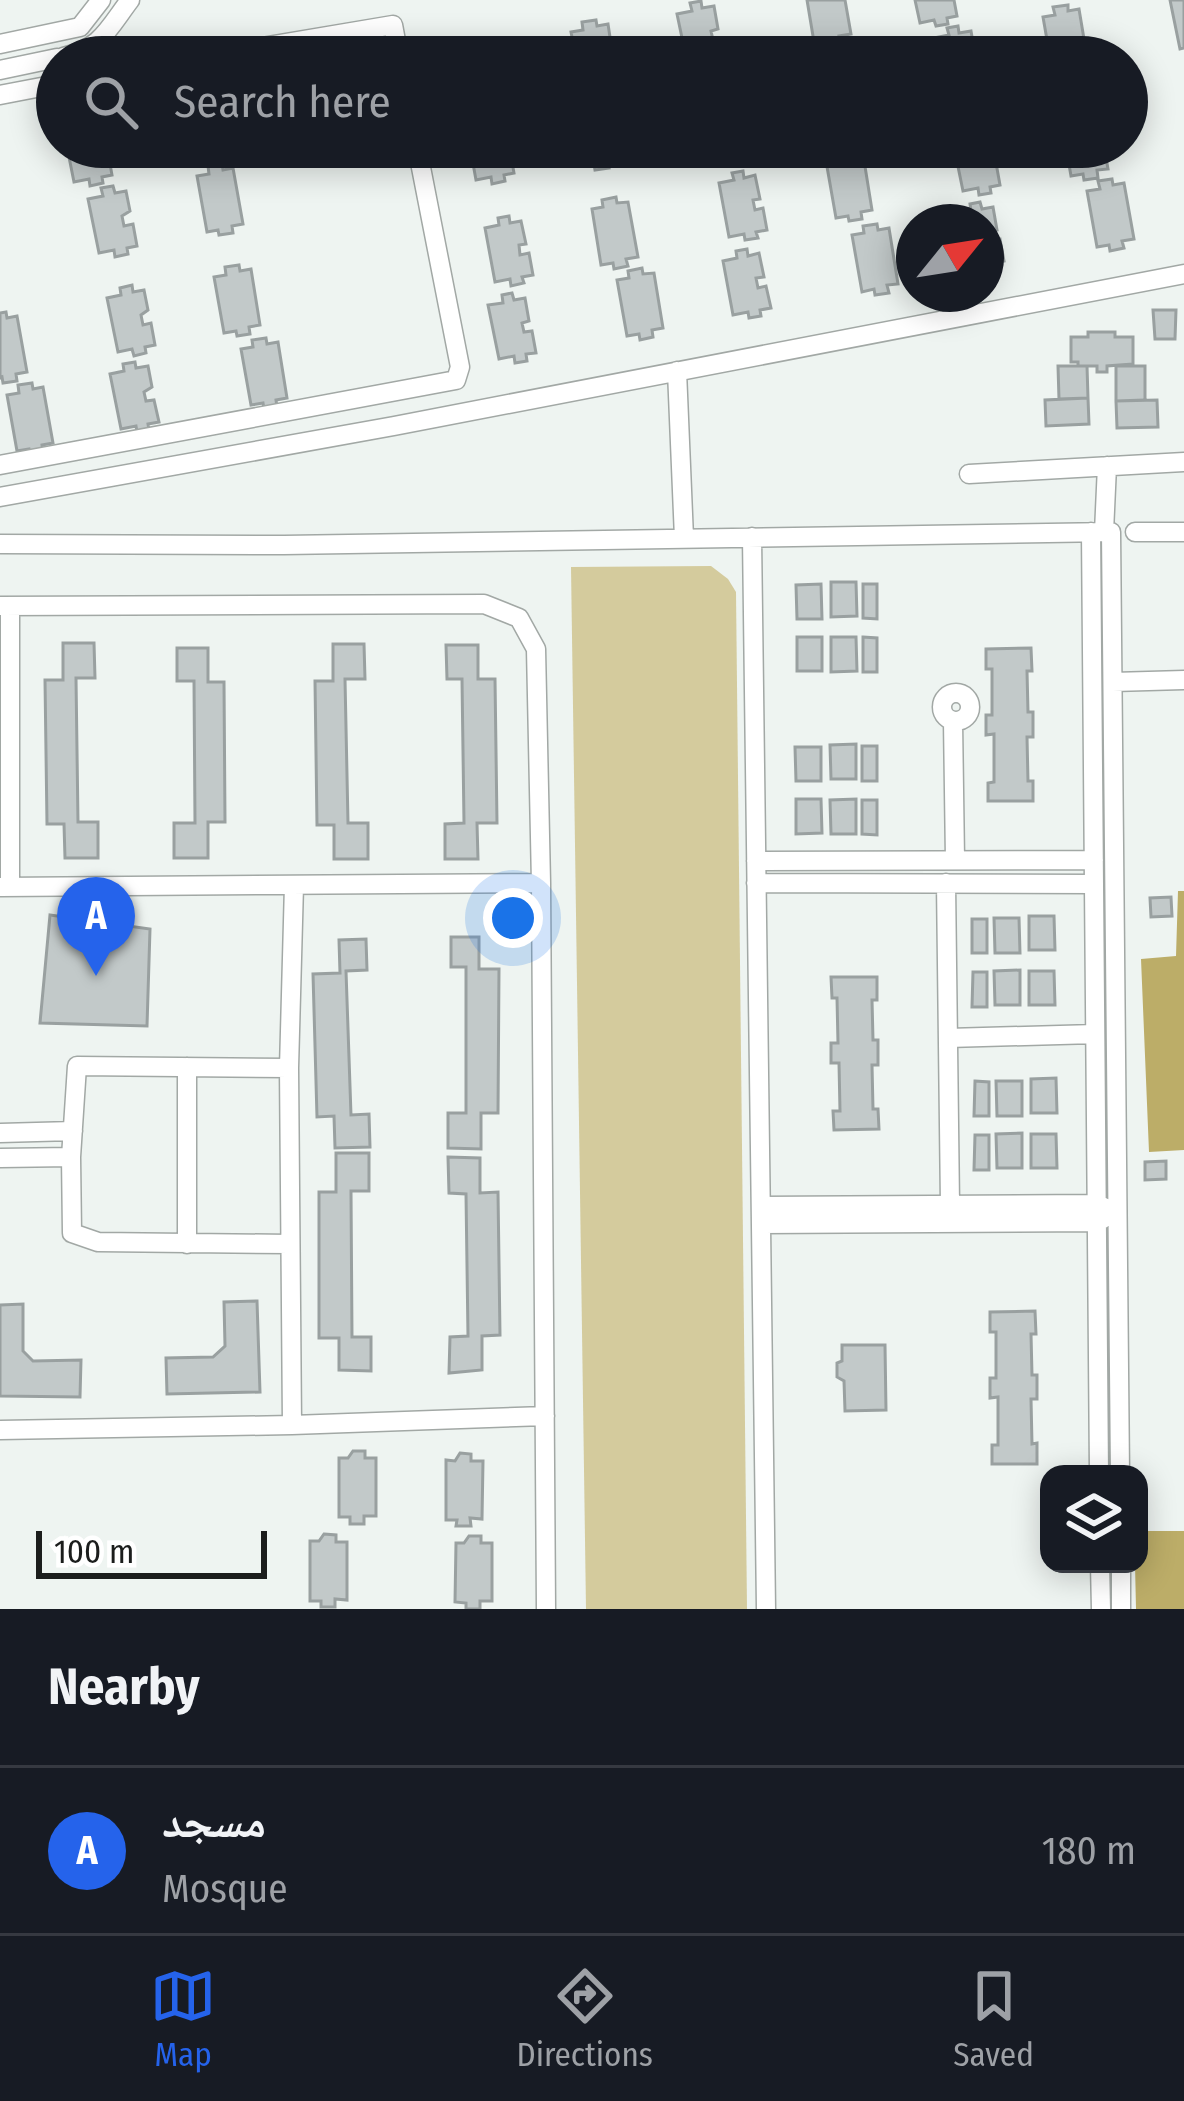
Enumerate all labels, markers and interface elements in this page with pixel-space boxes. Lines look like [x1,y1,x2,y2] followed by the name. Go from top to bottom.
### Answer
[36,36,1148,168] search box
[78,69,144,135] icon: search
[174,75,391,129] text: Search here
[896,204,1004,312] north arrow
[57,877,135,976] pin: A
[483,888,543,948] your location
[1040,1465,1148,1573] map controls
[1040,1465,1148,1573] button: layers
[36,1525,267,1578] scale bar
[54,1532,134,1572] text: 100 m
[48,1656,200,1718] text: Nearby
[162,1795,266,1849] text: مسجد
[76,1828,98,1874] text: A
[1042,1828,1136,1874] text: 180 m
[162,1866,287,1912] text: Mosque
[150,1963,216,2075] tab: Map
[516,1963,653,2075] tab: Directions
[953,1963,1034,2075] tab: Saved

